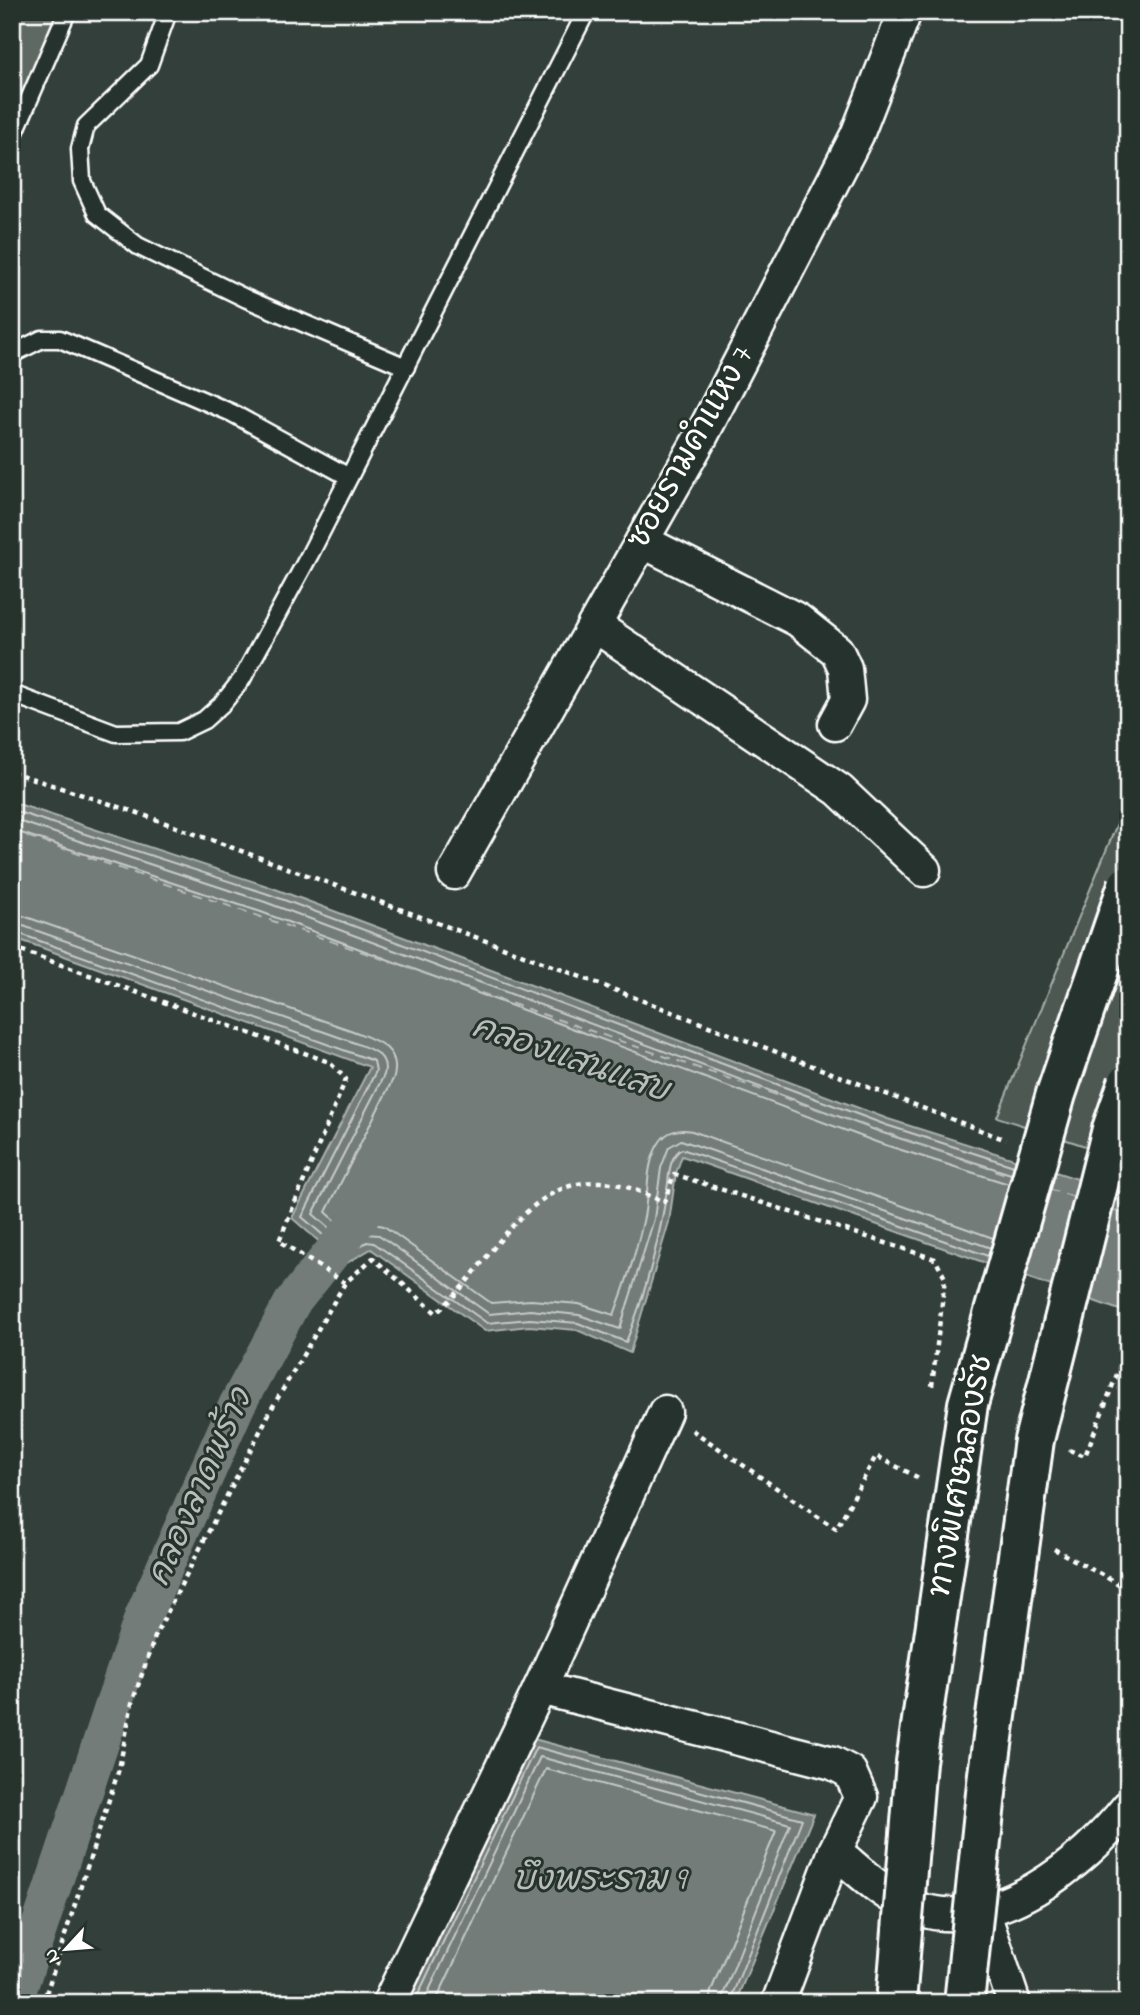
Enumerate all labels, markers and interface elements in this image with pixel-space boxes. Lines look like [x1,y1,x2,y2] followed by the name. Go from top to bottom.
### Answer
[617,338,767,558] street label: ซอยรามคำแหง 7
[465,1004,677,1117] water label: คลองแสนแสบ
[918,1351,1006,1601] street label: ทางพิเศษฉลองรัช
[136,1380,267,1594] water label: คลองลาดพร้าว
[513,1857,689,1905] water label: บึงพระราม 9
[32,1913,102,1983] north arrow
[38,1944,68,1967] text: N

